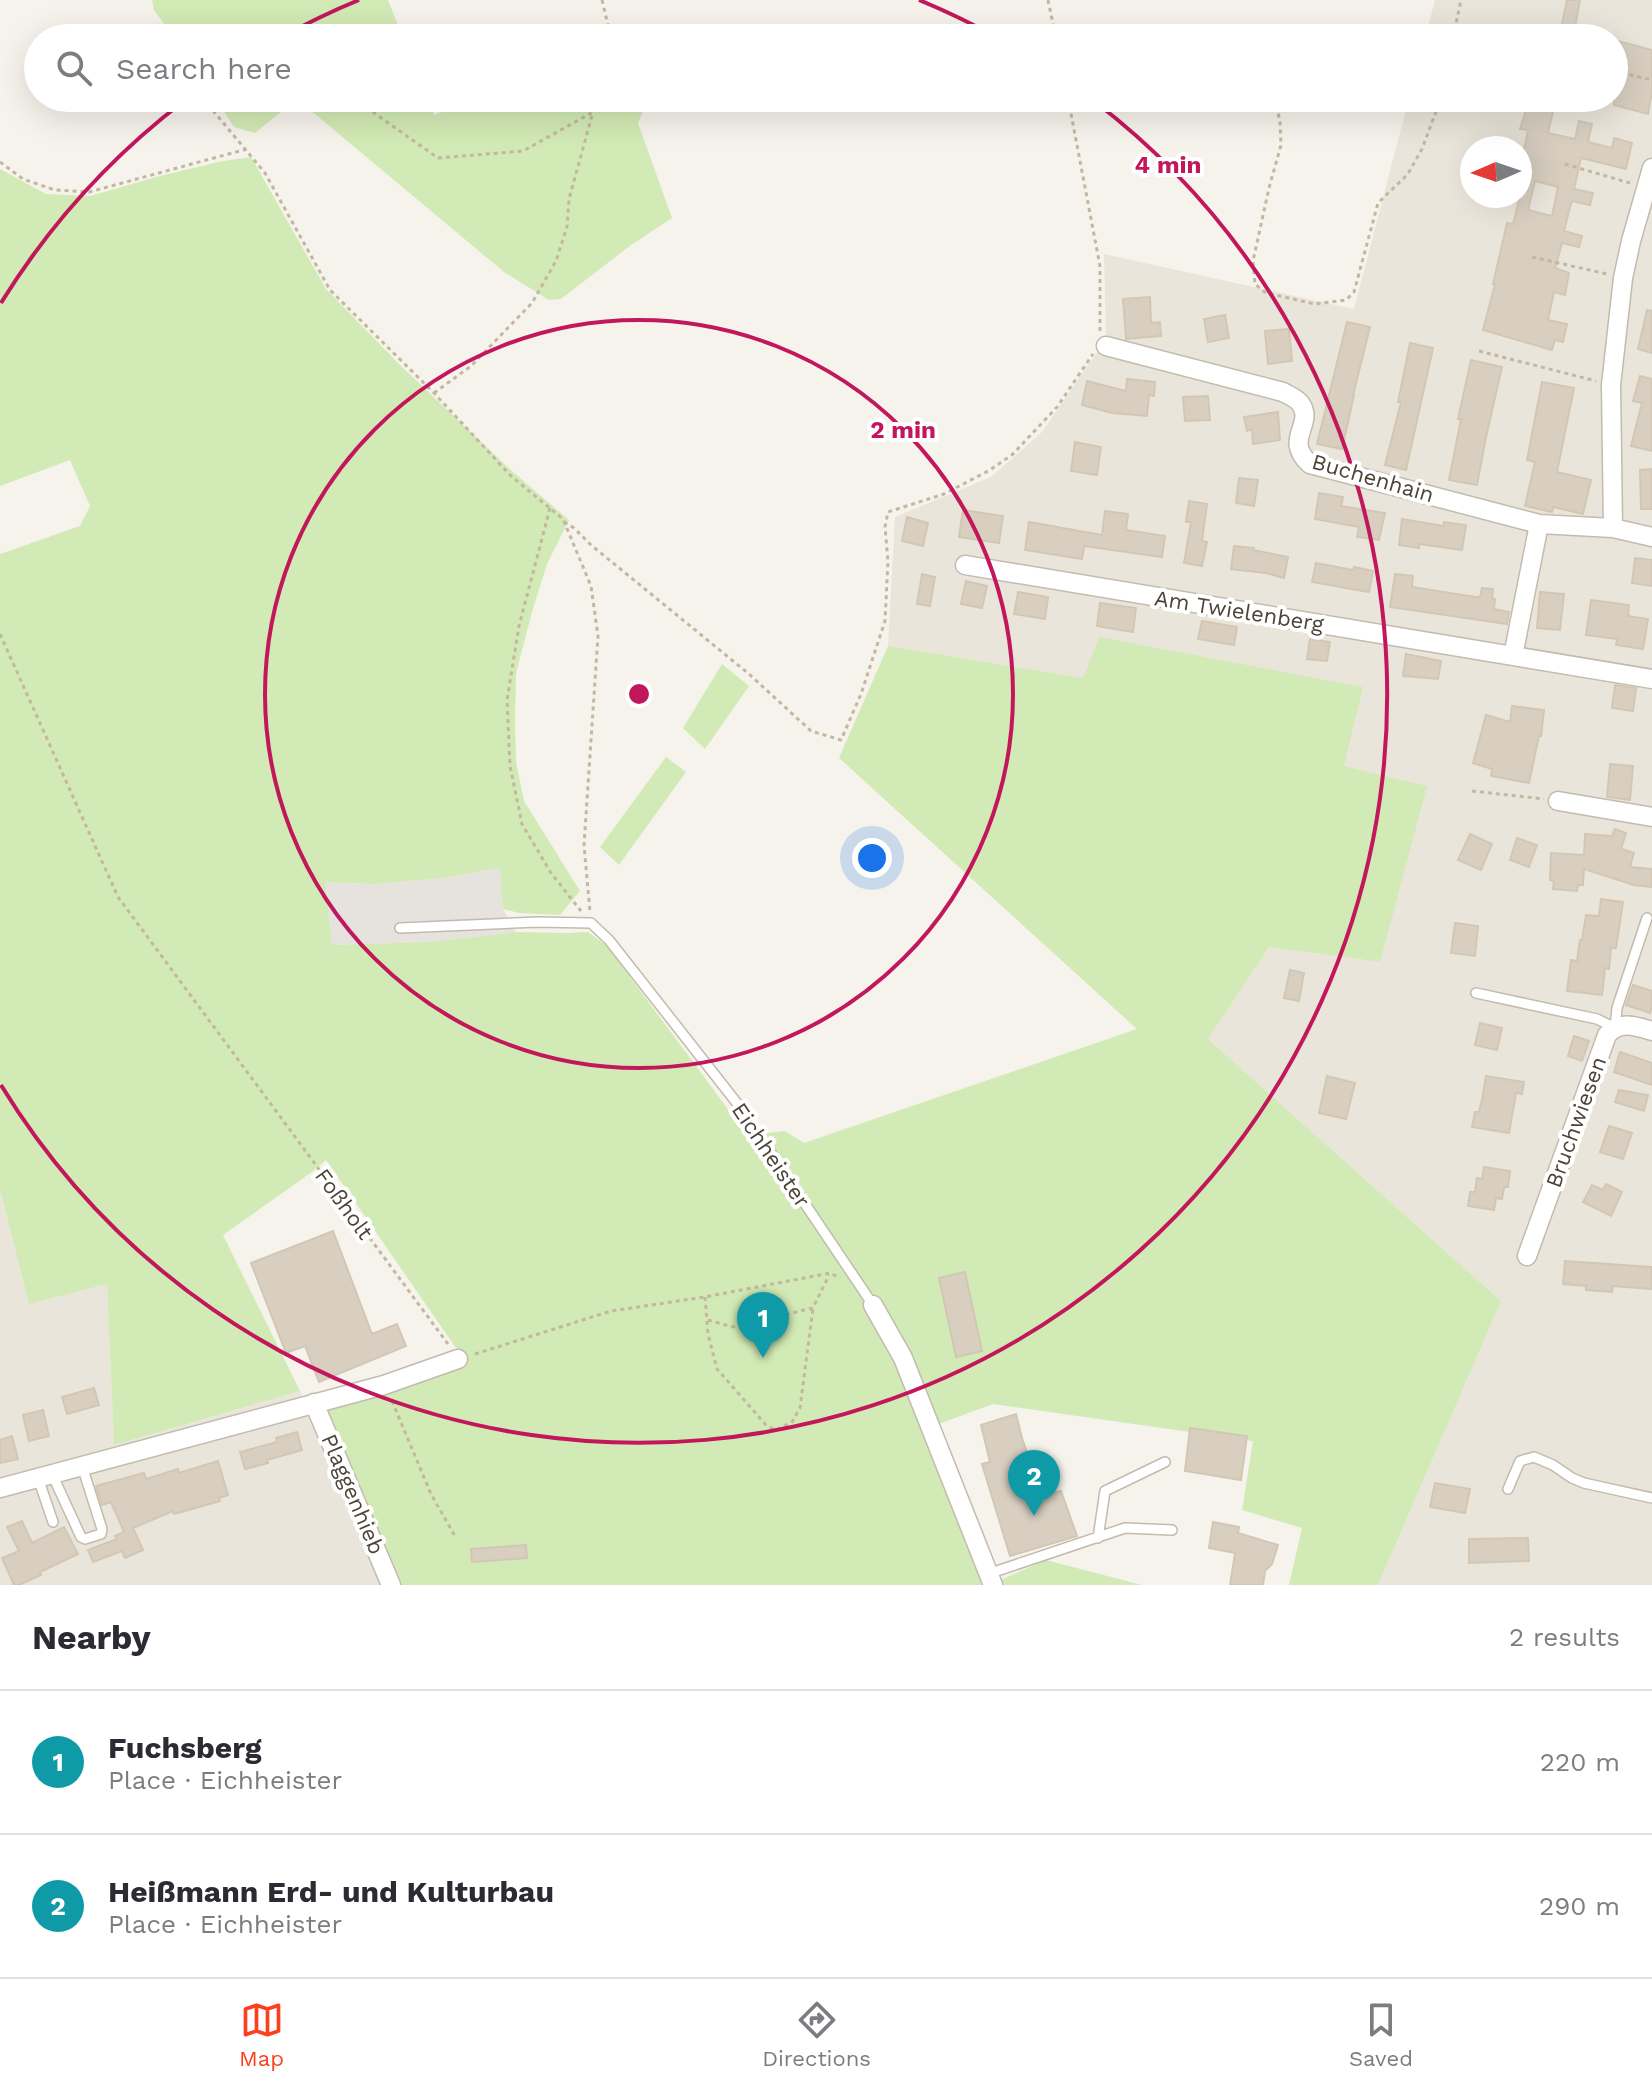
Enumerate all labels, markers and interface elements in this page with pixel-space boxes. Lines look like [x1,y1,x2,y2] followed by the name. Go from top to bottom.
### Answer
[24,24,1628,112] search box
[52,46,96,90] icon: search
[116,51,292,86] text: Search here
[1460,136,1532,208] north arrow
[1135,151,1201,179] text: 4 min
[870,416,936,444] text: 2 min
[1309,449,1437,507] street label: Buchenhain
[1153,585,1326,637] street label: Am Twielenberg
[625,680,653,708] centre of rings
[852,838,892,878] your location
[1541,1053,1611,1191] street label: Bruchwiesen
[727,1098,815,1212] street label: Eichheister
[310,1164,378,1244] street label: Foßholt
[737,1292,789,1358] pin: 1
[316,1430,390,1558] street label: Plaggenhieb
[1008,1450,1060,1516] pin: 2
[32,1617,151,1657] text: Nearby
[1509,1622,1620,1652] text: 2 results
[108,1730,262,1765] text: Fuchsberg
[52,1747,64,1777] text: 1
[1540,1747,1620,1777] text: 220 m
[108,1765,342,1795] text: Place · Eichheister
[108,1874,554,1909] text: Heißmann Erd- und Kulturbau
[50,1891,66,1921] text: 2
[1539,1891,1620,1921] text: 290 m
[108,1909,342,1939] text: Place · Eichheister
[239,1998,284,2071] tab: Map
[762,1998,871,2071] tab: Directions
[1349,1998,1413,2071] tab: Saved

